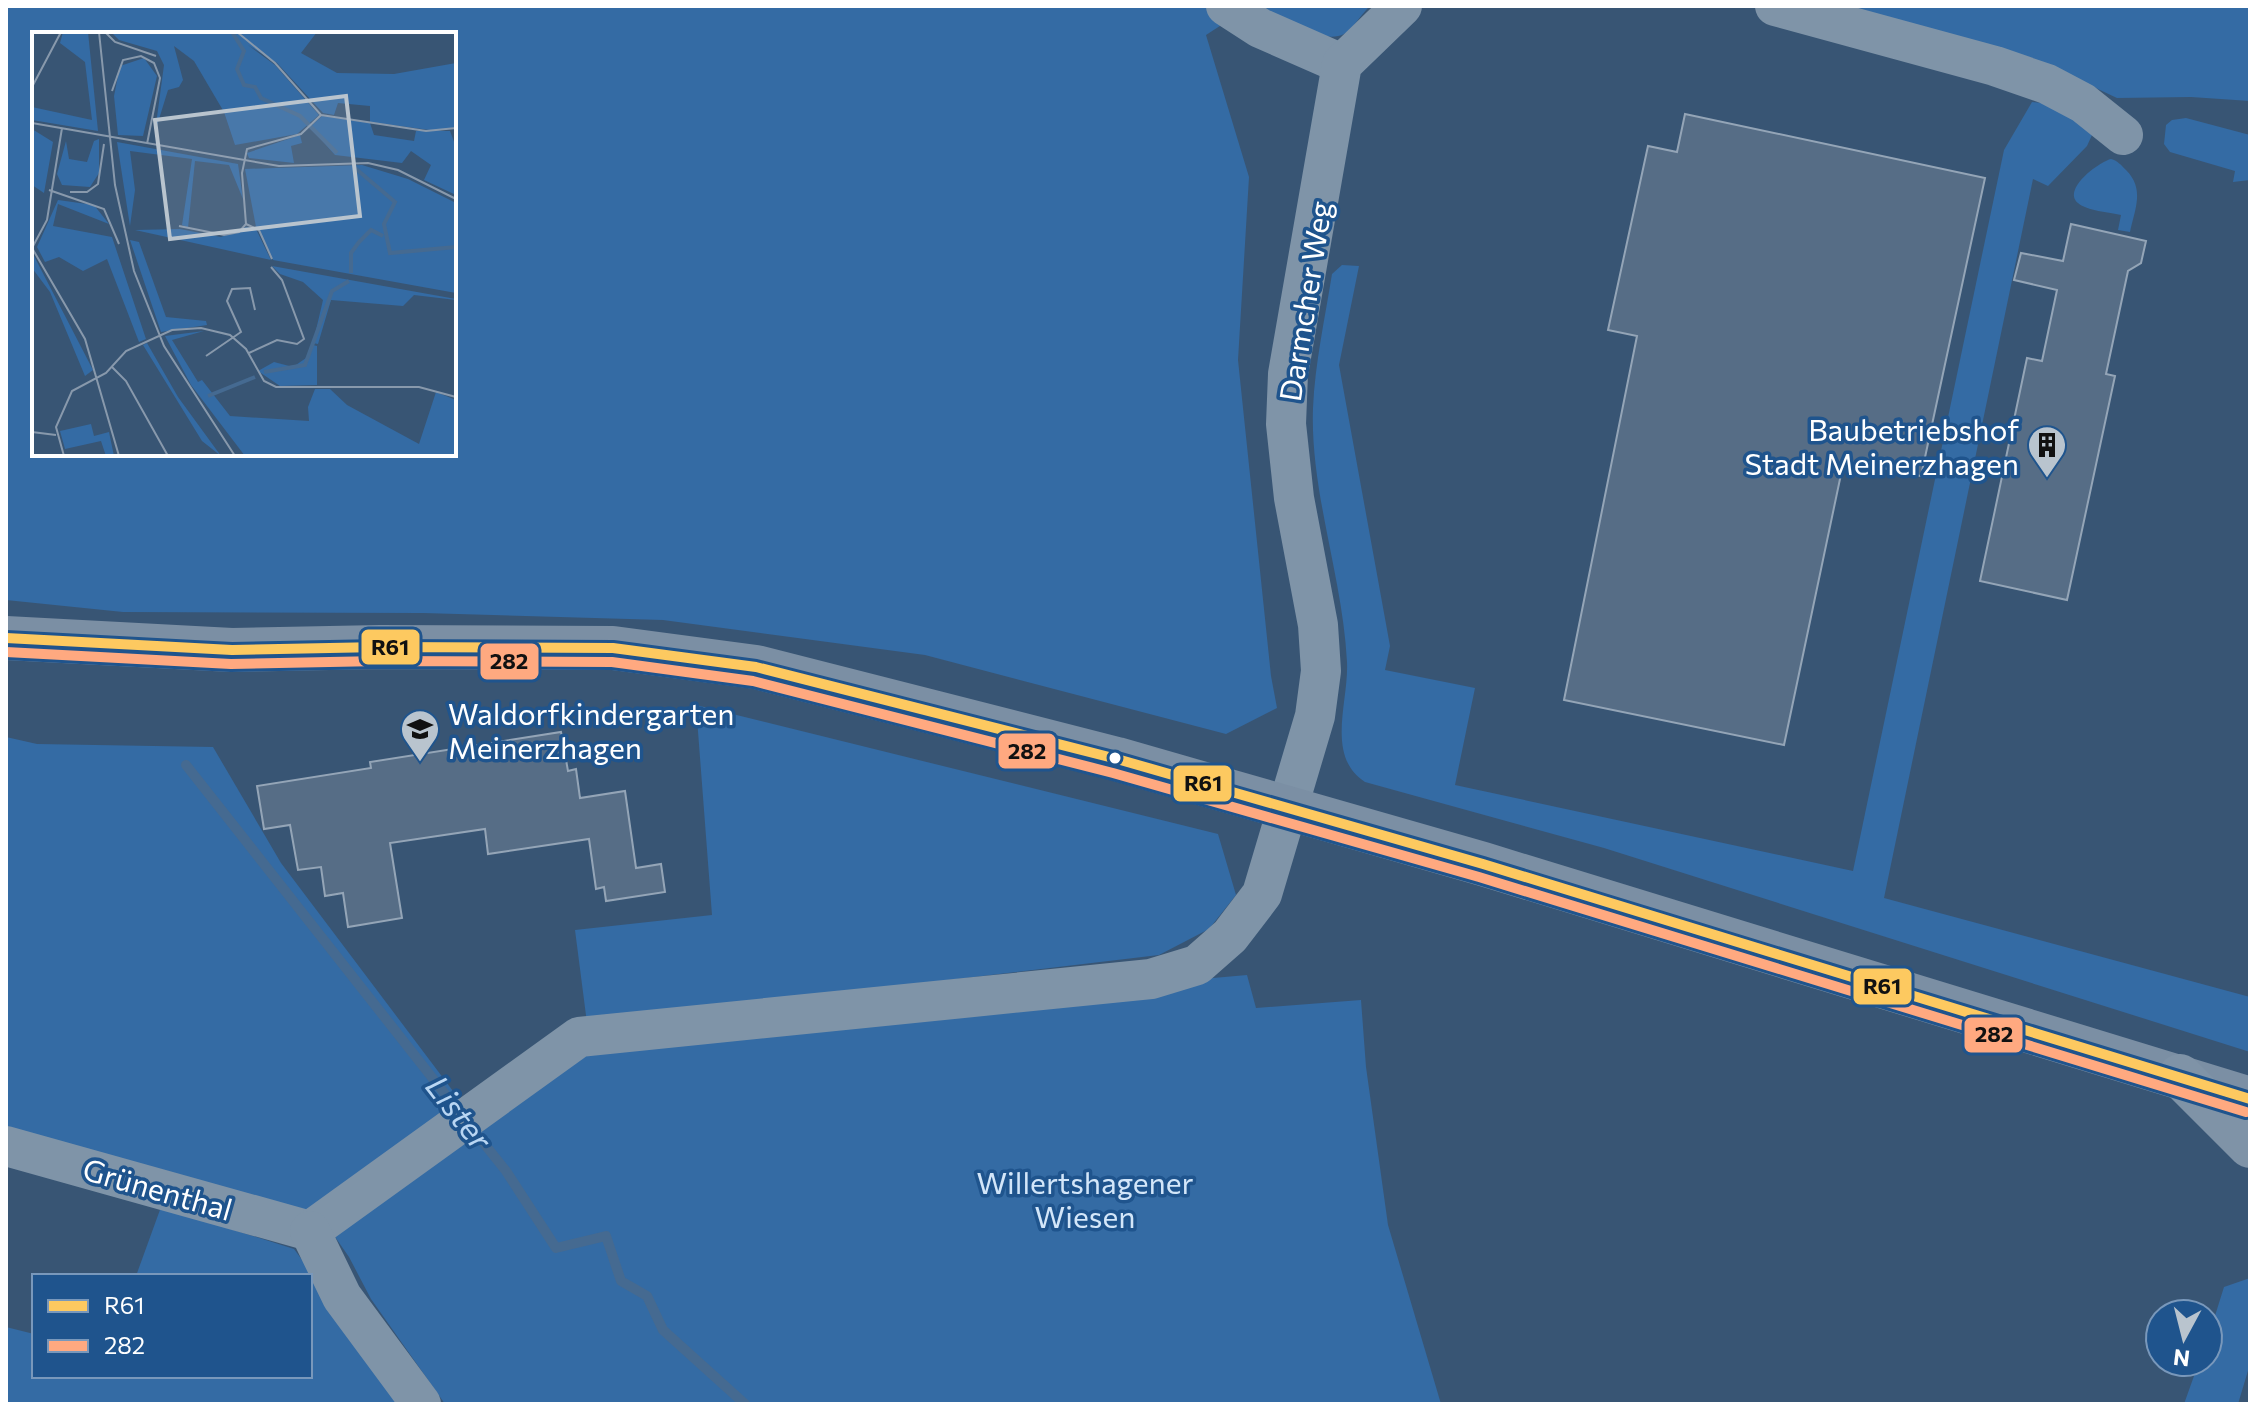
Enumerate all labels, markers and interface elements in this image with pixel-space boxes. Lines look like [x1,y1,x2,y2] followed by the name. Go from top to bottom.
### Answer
[32,32,456,456] inset map
[1270,198,1338,404] street label: Darmcher Weg
[1744,410,2019,481] place label: Baubetriebshof Stadt Meinerzhagen
[2026,424,2068,479] building icon: Baubetriebshof Stadt Meinerzhagen
[360,628,421,666] line badge: R61
[371,633,409,660] text: R61
[479,642,540,681] line badge: 282
[490,647,528,674] text: 282
[448,694,735,765] place label: Waldorfkindergarten Meinerzhagen
[399,708,441,763] school or university icon: Waldorfkindergarten Meinerzhagen
[997,732,1057,770] line badge: 282
[1008,737,1046,764] text: 282
[1107,750,1123,766] unlabelled marker
[1172,764,1233,803] line badge: R61
[1184,769,1222,796] text: R61
[1852,967,1913,1006] line badge: R61
[1863,972,1901,999] text: R61
[1963,1016,2024,1054] line badge: 282
[1975,1020,2013,1047] text: 282
[419,1067,502,1158] water label: Lister
[79,1149,237,1227] street label: Grünenthal
[977,1163,1193,1234] park label: Willertshagener Wiesen
[32,1274,312,1378] legend
[104,1290,145,1319] text: R61
[2144,1298,2224,1378] north arrow
[104,1330,145,1359] text: 282
[2172,1344,2191,1373] text: N

